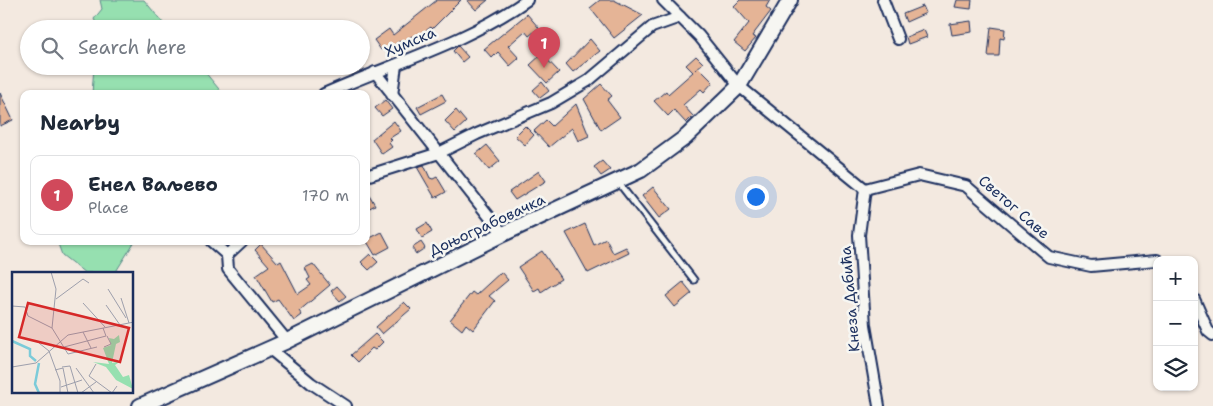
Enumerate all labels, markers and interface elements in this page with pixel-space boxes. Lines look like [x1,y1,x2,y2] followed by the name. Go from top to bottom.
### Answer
[20,20,370,75] search box
[381,22,439,62] street label: Хумска
[528,27,560,68] pin: 1
[38,34,66,62] icon: search
[78,35,187,60] text: Search here
[40,109,120,137] text: Nearby
[974,171,1054,243] street label: Светог Саве
[88,172,218,197] text: Енел Ваљево
[743,184,769,210] your location
[53,185,61,206] text: 1
[302,185,349,206] text: 170 m
[426,189,549,261] street label: Доњограбовачка
[88,197,129,218] text: Place
[835,245,865,353] street label: Кнеза Дабића
[1153,256,1198,391] map controls
[1153,256,1198,301] button: +
[12,272,134,394] inset map
[1153,301,1198,346] button: −
[1153,346,1198,391] button: layers

